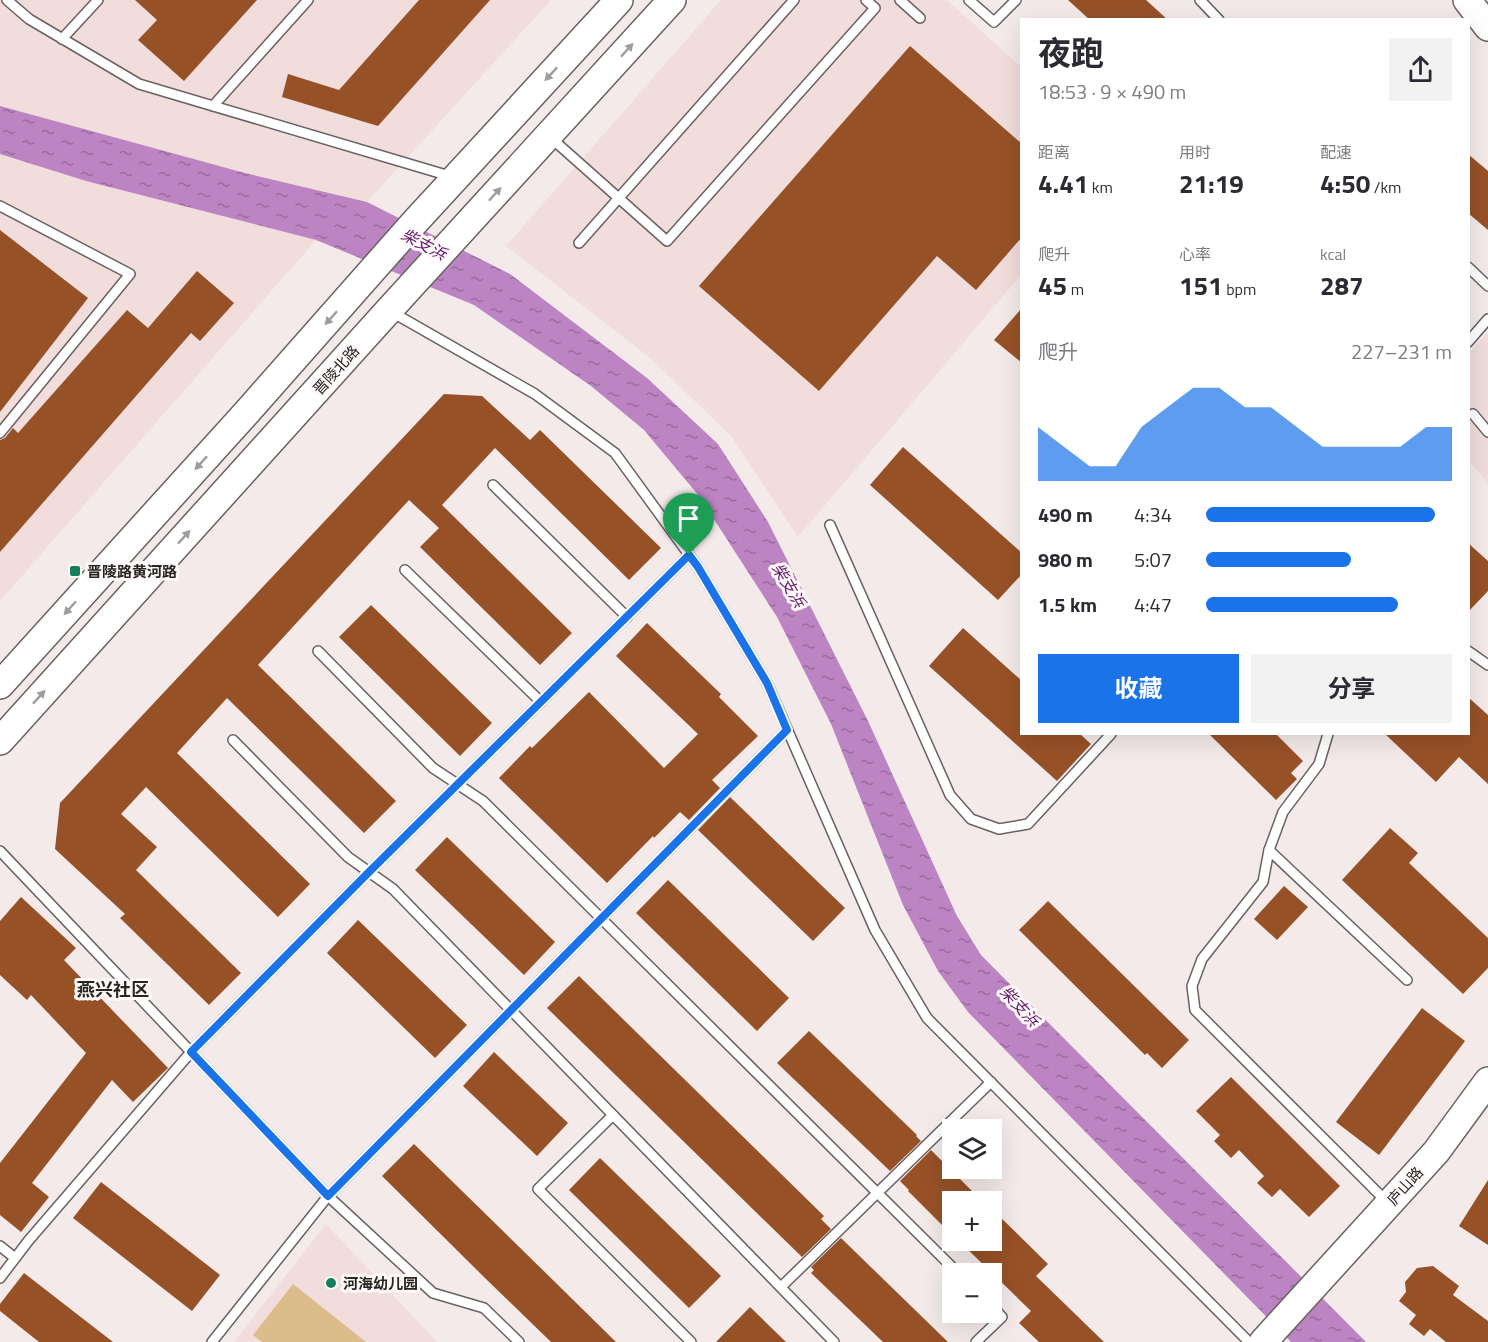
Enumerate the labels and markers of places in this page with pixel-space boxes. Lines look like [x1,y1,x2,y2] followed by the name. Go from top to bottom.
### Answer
[663,493,714,555] pin
[87,560,177,583] place label: 晋陵路黄河路
[68,564,82,578] marker: 晋陵路黄河路
[343,1272,418,1295] place label: 河海幼儿园
[324,1276,338,1290] marker: 河海幼儿园

